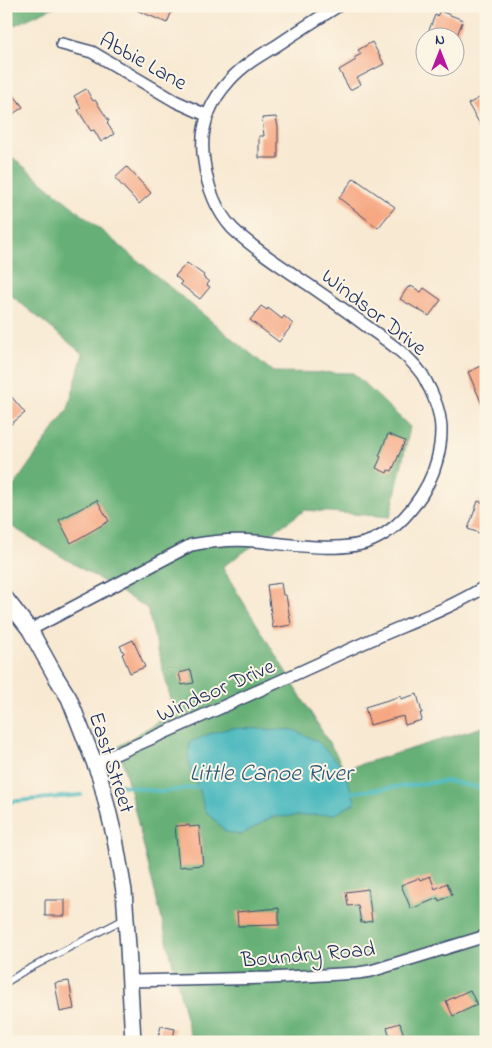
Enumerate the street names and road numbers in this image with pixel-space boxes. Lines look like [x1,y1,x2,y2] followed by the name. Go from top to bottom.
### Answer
[93,25,192,100] street label: Abbie Lane
[314,262,433,365] street label: Windsor Drive
[152,651,281,732] street label: Windsor Drive
[79,708,142,818] street label: East Street
[239,934,377,979] street label: Boundry Road

